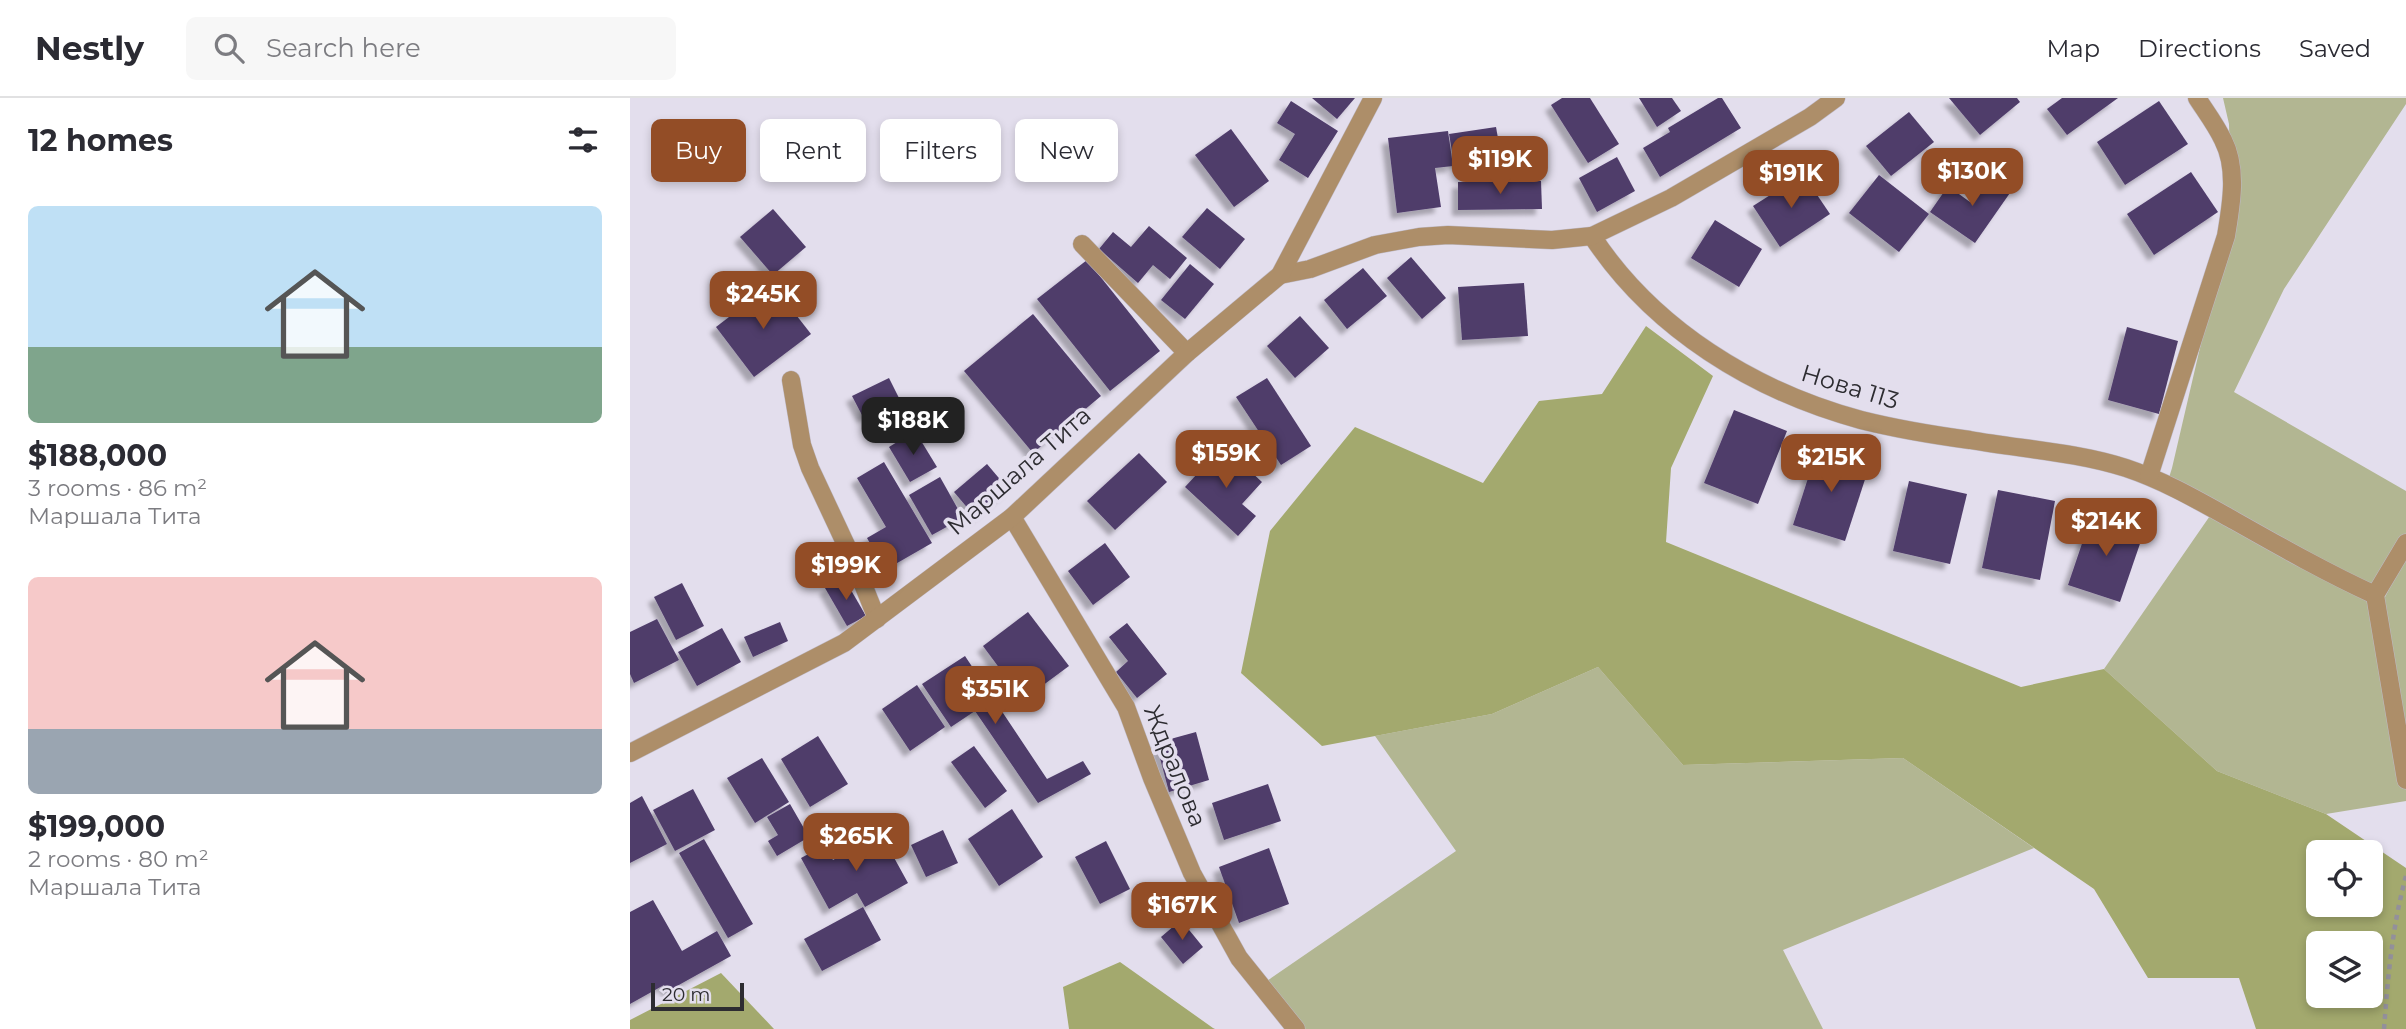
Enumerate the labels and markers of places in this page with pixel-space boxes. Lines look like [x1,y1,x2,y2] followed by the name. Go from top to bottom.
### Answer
[1451,136,1549,196] pin: $119K
[1923,148,2021,208] pin: $130K
[1742,150,1840,210] pin: $191K
[714,272,812,331] pin: $245K
[864,398,962,457] pin: $188K
[1177,430,1275,490] pin: $159K
[1782,434,1880,494] pin: $215K
[2057,498,2155,558] pin: $214K
[797,542,895,602] pin: $199K
[946,666,1044,726] pin: $351K
[807,814,905,873] pin: $265K
[1133,882,1231,942] pin: $167K

